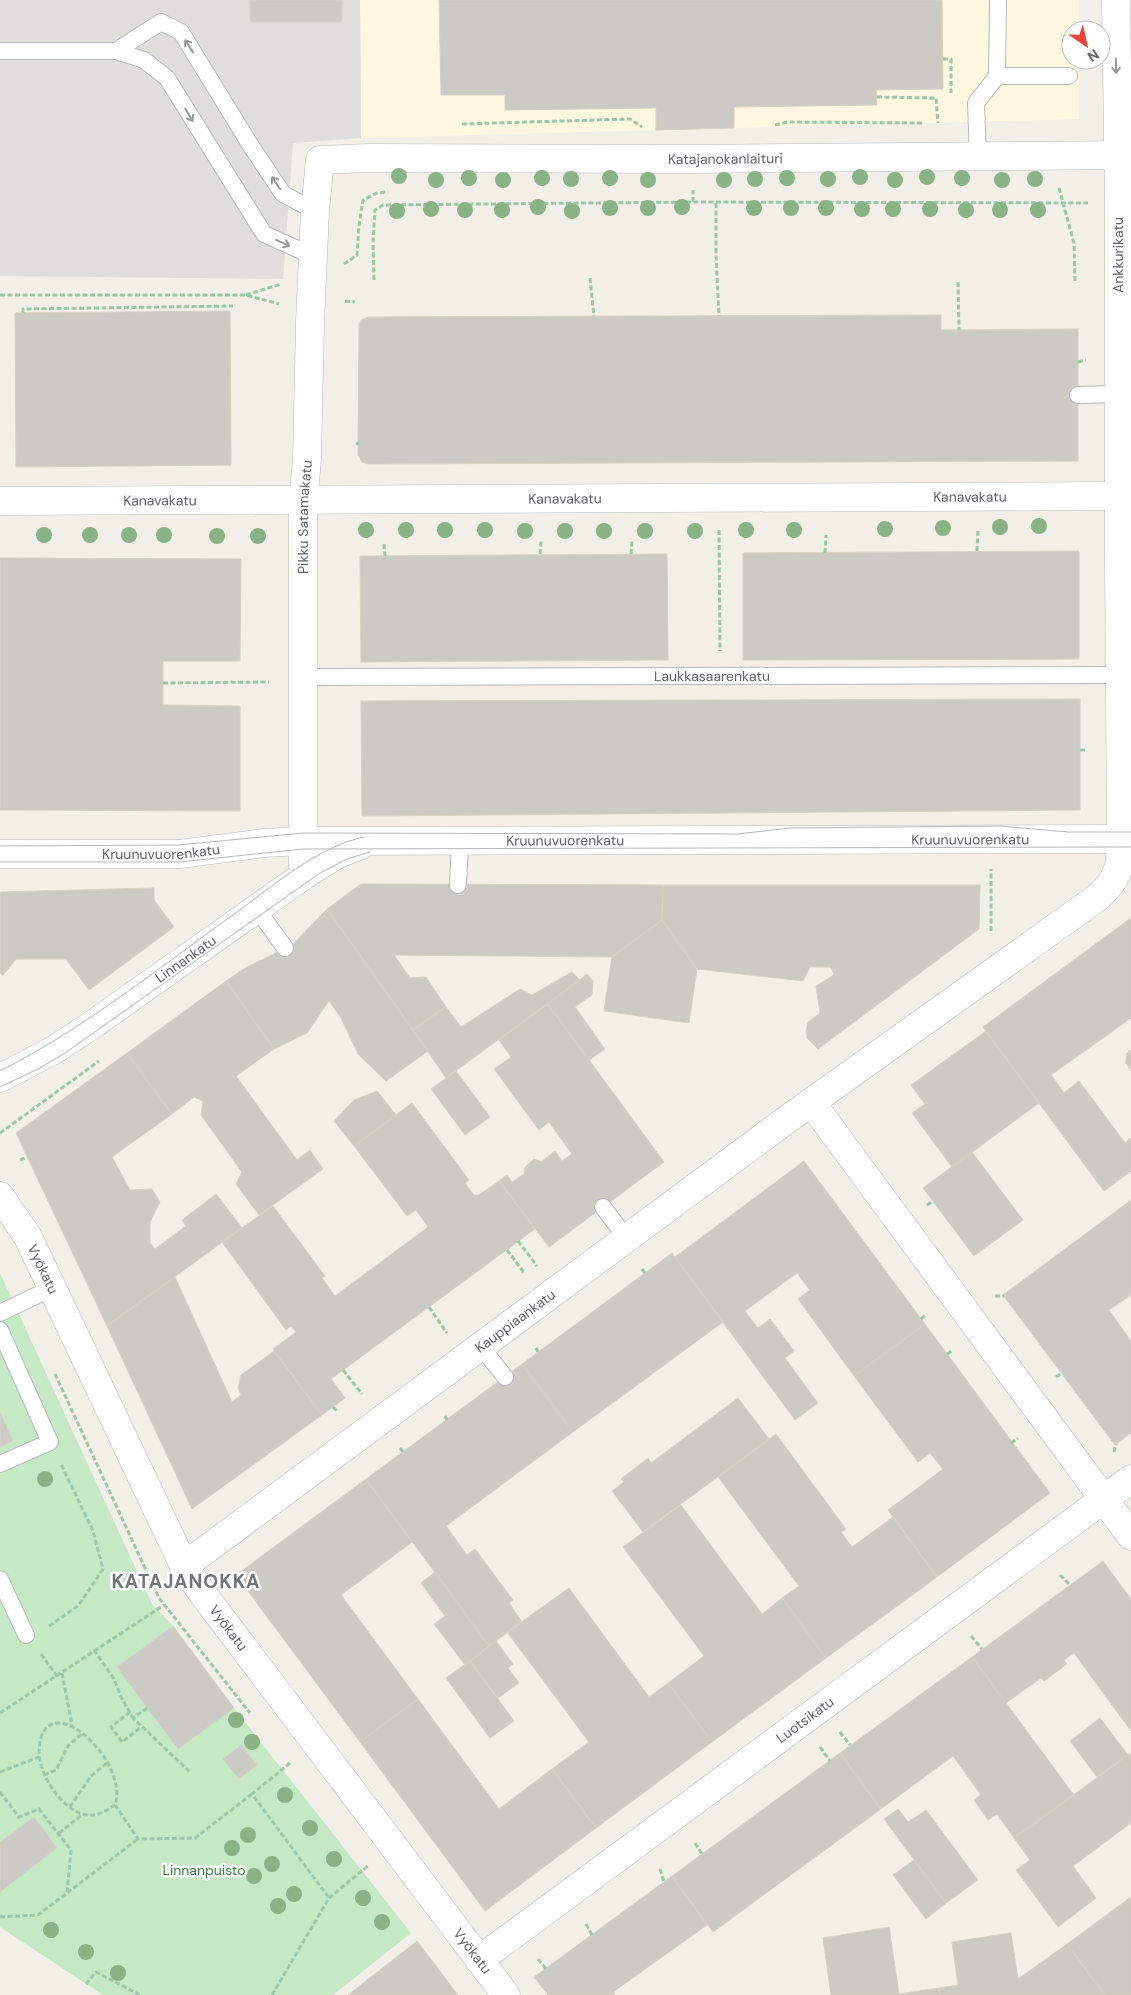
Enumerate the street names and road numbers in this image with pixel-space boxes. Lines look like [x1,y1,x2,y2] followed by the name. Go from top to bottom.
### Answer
[668,149,783,168] street label: Katajanokanlaituri
[1109,217,1127,293] street label: Ankkurikatu
[294,459,316,574] street label: Pikku Satamakatu
[933,488,1007,506] street label: Kanavakatu
[528,489,602,508] street label: Kanavakatu
[123,491,197,509] street label: Kanavakatu
[654,667,770,685] street label: Laukkasaarenkatu
[911,830,1029,849] street label: Kruunuvuorenkatu
[506,831,624,850] street label: Kruunuvuorenkatu
[102,840,221,863] street label: Kruunuvuorenkatu
[152,931,220,986] street label: Linnankatu
[24,1241,63,1297] street label: Vyökatu
[471,1285,559,1357] street label: Kauppiaankatu
[205,1601,252,1654] street label: Vyökatu
[772,1692,837,1747] street label: Luotsikatu
[450,1924,496,1977] street label: Vyökatu

